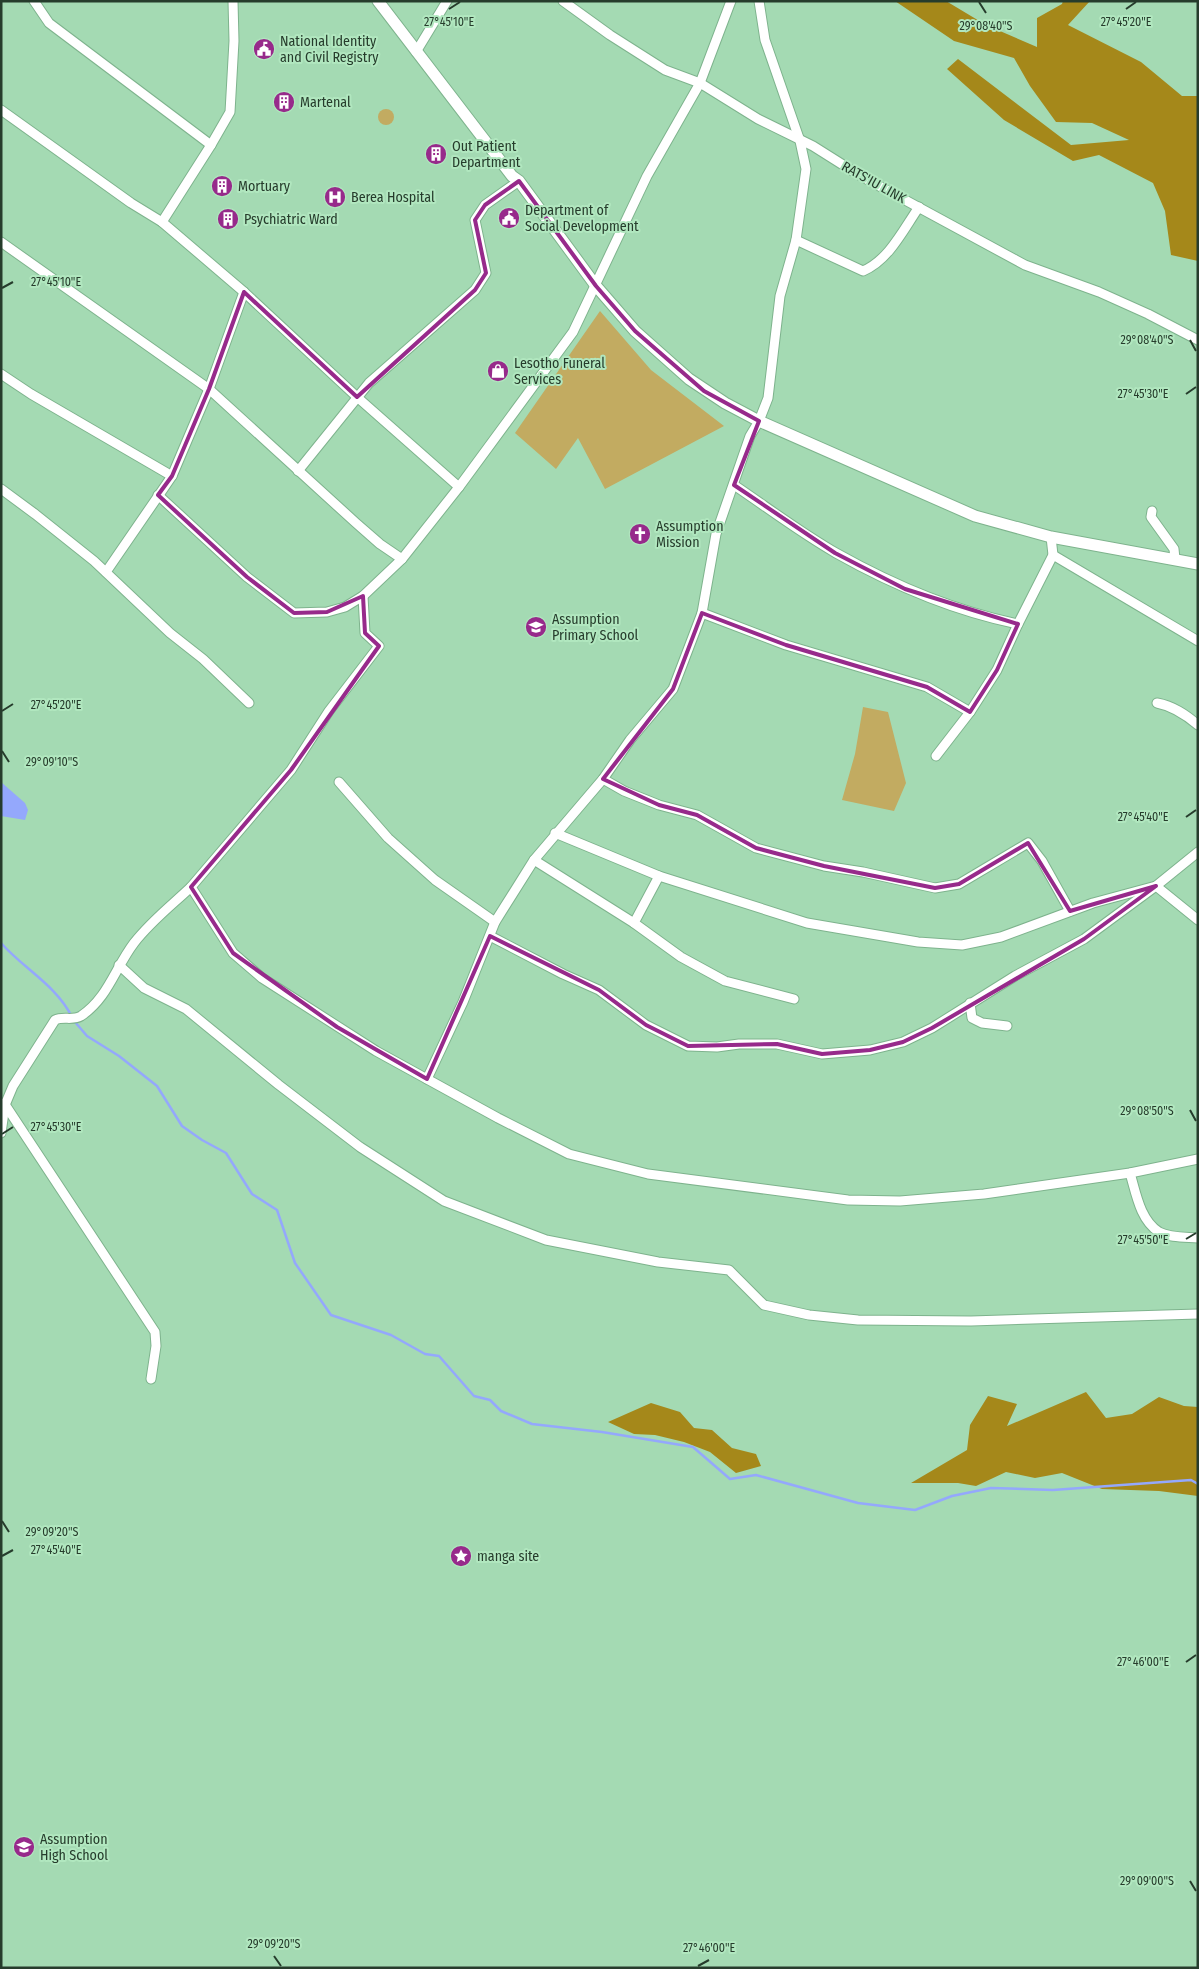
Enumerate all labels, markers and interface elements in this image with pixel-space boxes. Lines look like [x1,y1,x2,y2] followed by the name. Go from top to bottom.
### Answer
[424,15,474,29] text: 27°45'10"E
[1101,15,1152,29] text: 27°45'20"E
[959,19,1013,33] text: 29°08'40"S
[280,33,379,66] place label: National Identity and Civil Registry
[252,37,276,61] public building icon: National Identity and Civil Registry
[272,90,296,114] building icon: Martenal
[300,94,351,111] place label: Martenal
[452,138,521,171] place label: Out Patient Department
[424,142,448,166] building icon: Out Patient Department
[839,158,909,207] street label: RATS'IU LINK
[210,174,234,198] building icon: Mortuary
[238,178,291,195] place label: Mortuary
[323,185,347,209] hospital icon: Berea Hospital
[351,189,435,206] place label: Berea Hospital
[525,202,639,235] place label: Department of Social Development
[497,206,521,230] public building icon: Department of Social Development
[216,207,240,231] building icon: Psychiatric Ward
[244,211,338,228] place label: Psychiatric Ward
[31,275,81,289] text: 27°45'10"E
[1120,333,1174,347] text: 29°08'40"S
[514,355,605,388] place label: Lesotho Funeral Services
[486,359,510,383] shop icon: Lesotho Funeral Services
[1118,387,1169,401] text: 27°45'30"E
[656,518,724,551] place label: Assumption Mission
[628,522,652,546] church icon: Assumption Mission
[552,611,639,644] place label: Assumption Primary School
[524,615,548,639] school or university icon: Assumption Primary School
[31,698,82,712] text: 27°45'20"E
[26,755,78,769] text: 29°09'10"S
[1118,810,1169,824] text: 27°45'40"E
[1120,1104,1174,1118] text: 29°08'50"S
[31,1120,82,1134] text: 27°45'30"E
[1118,1233,1169,1247] text: 27°45'50"E
[26,1525,79,1539] text: 29°09'20"S
[31,1543,82,1557] text: 27°45'40"E
[449,1544,473,1568] place icon: manga site
[477,1548,539,1565] place label: manga site
[1117,1655,1169,1669] text: 27°46'00"E
[40,1831,108,1864] place label: Assumption High School
[12,1835,36,1859] school or university icon: Assumption High School
[1120,1874,1174,1888] text: 29°09'00"S
[248,1937,301,1951] text: 29°09'20"S
[683,1941,735,1955] text: 27°46'00"E

